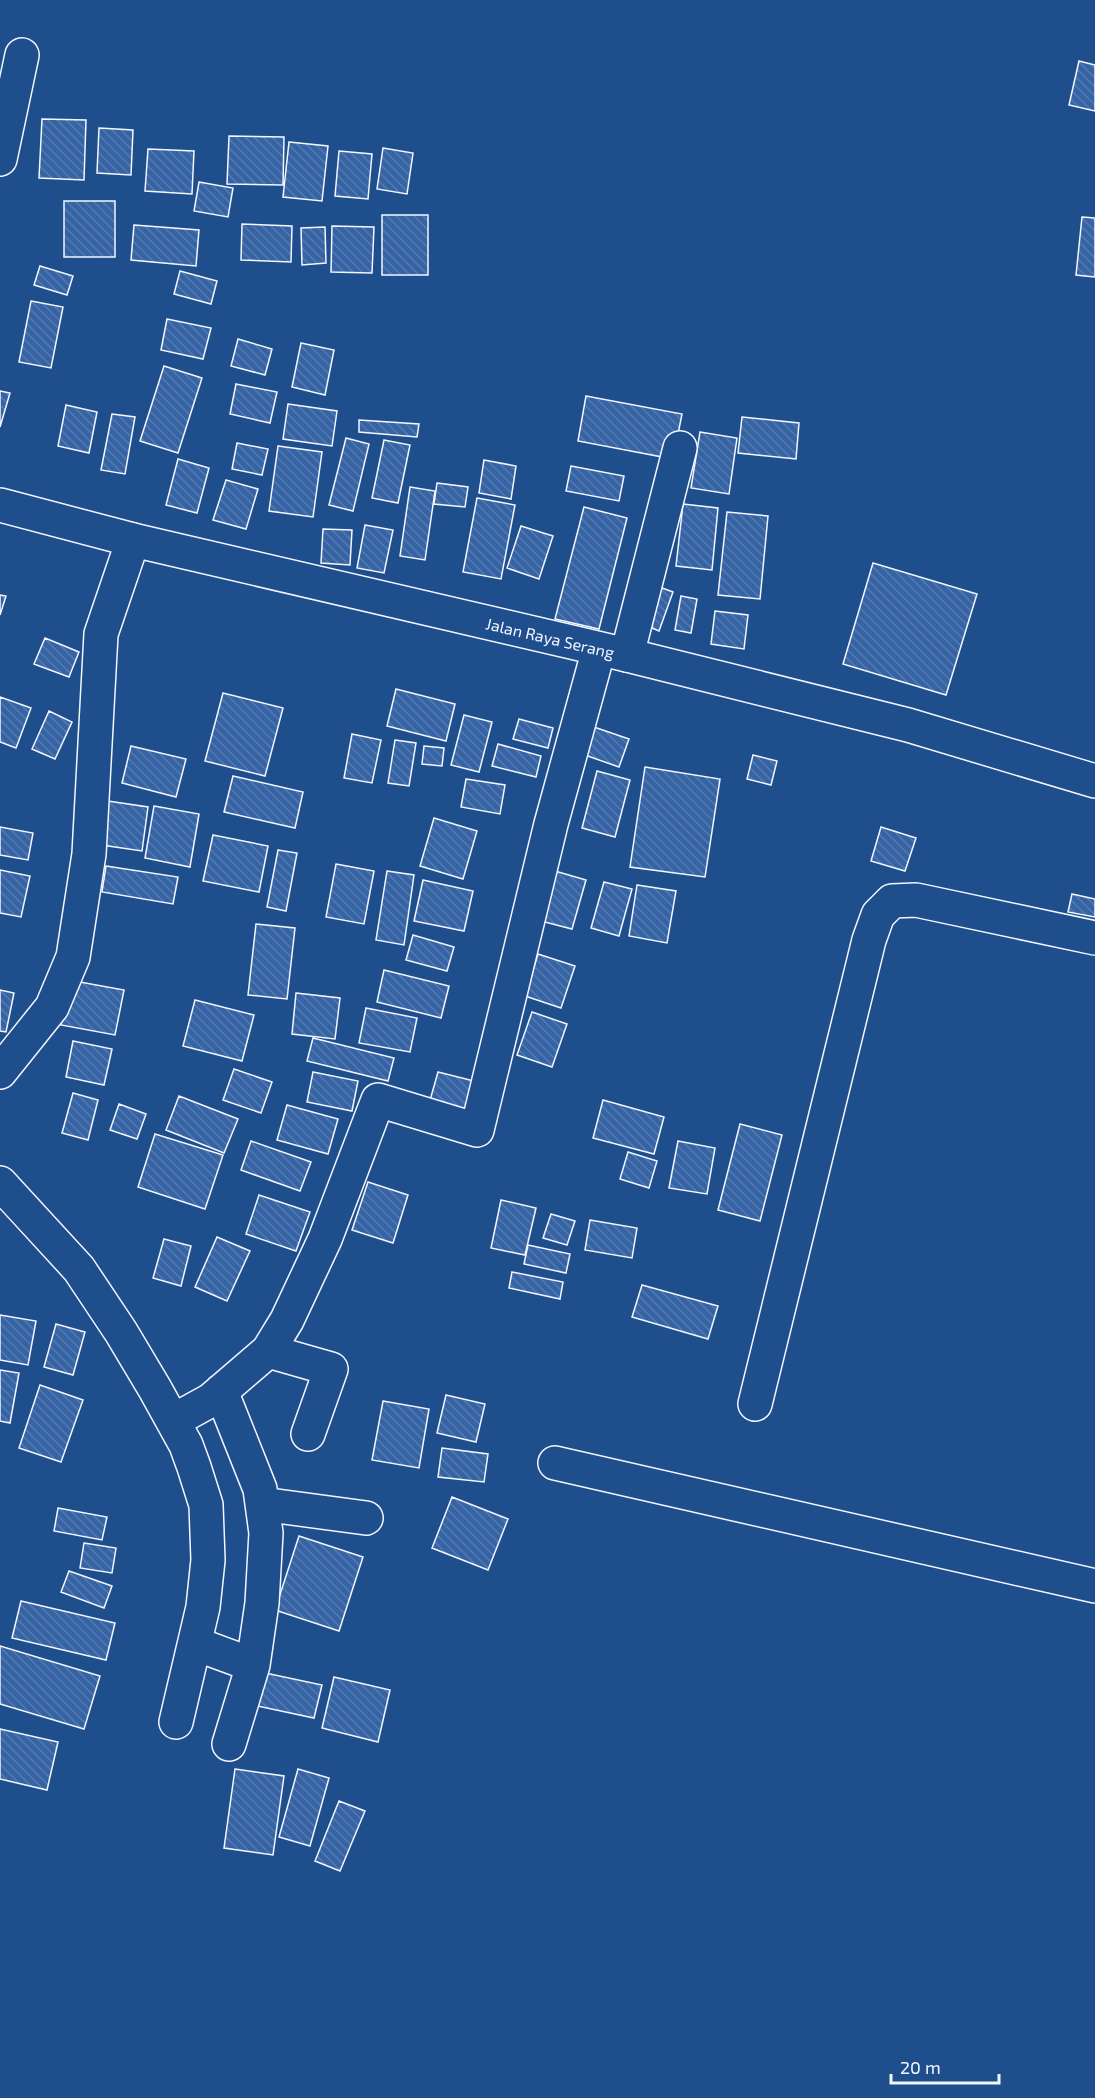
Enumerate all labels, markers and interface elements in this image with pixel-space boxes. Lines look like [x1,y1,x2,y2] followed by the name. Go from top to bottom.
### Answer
[484,613,616,661] street label: Jalan Raya Serang
[891,2047,999,2085] scale bar
[900,2056,941,2078] text: 20 m

